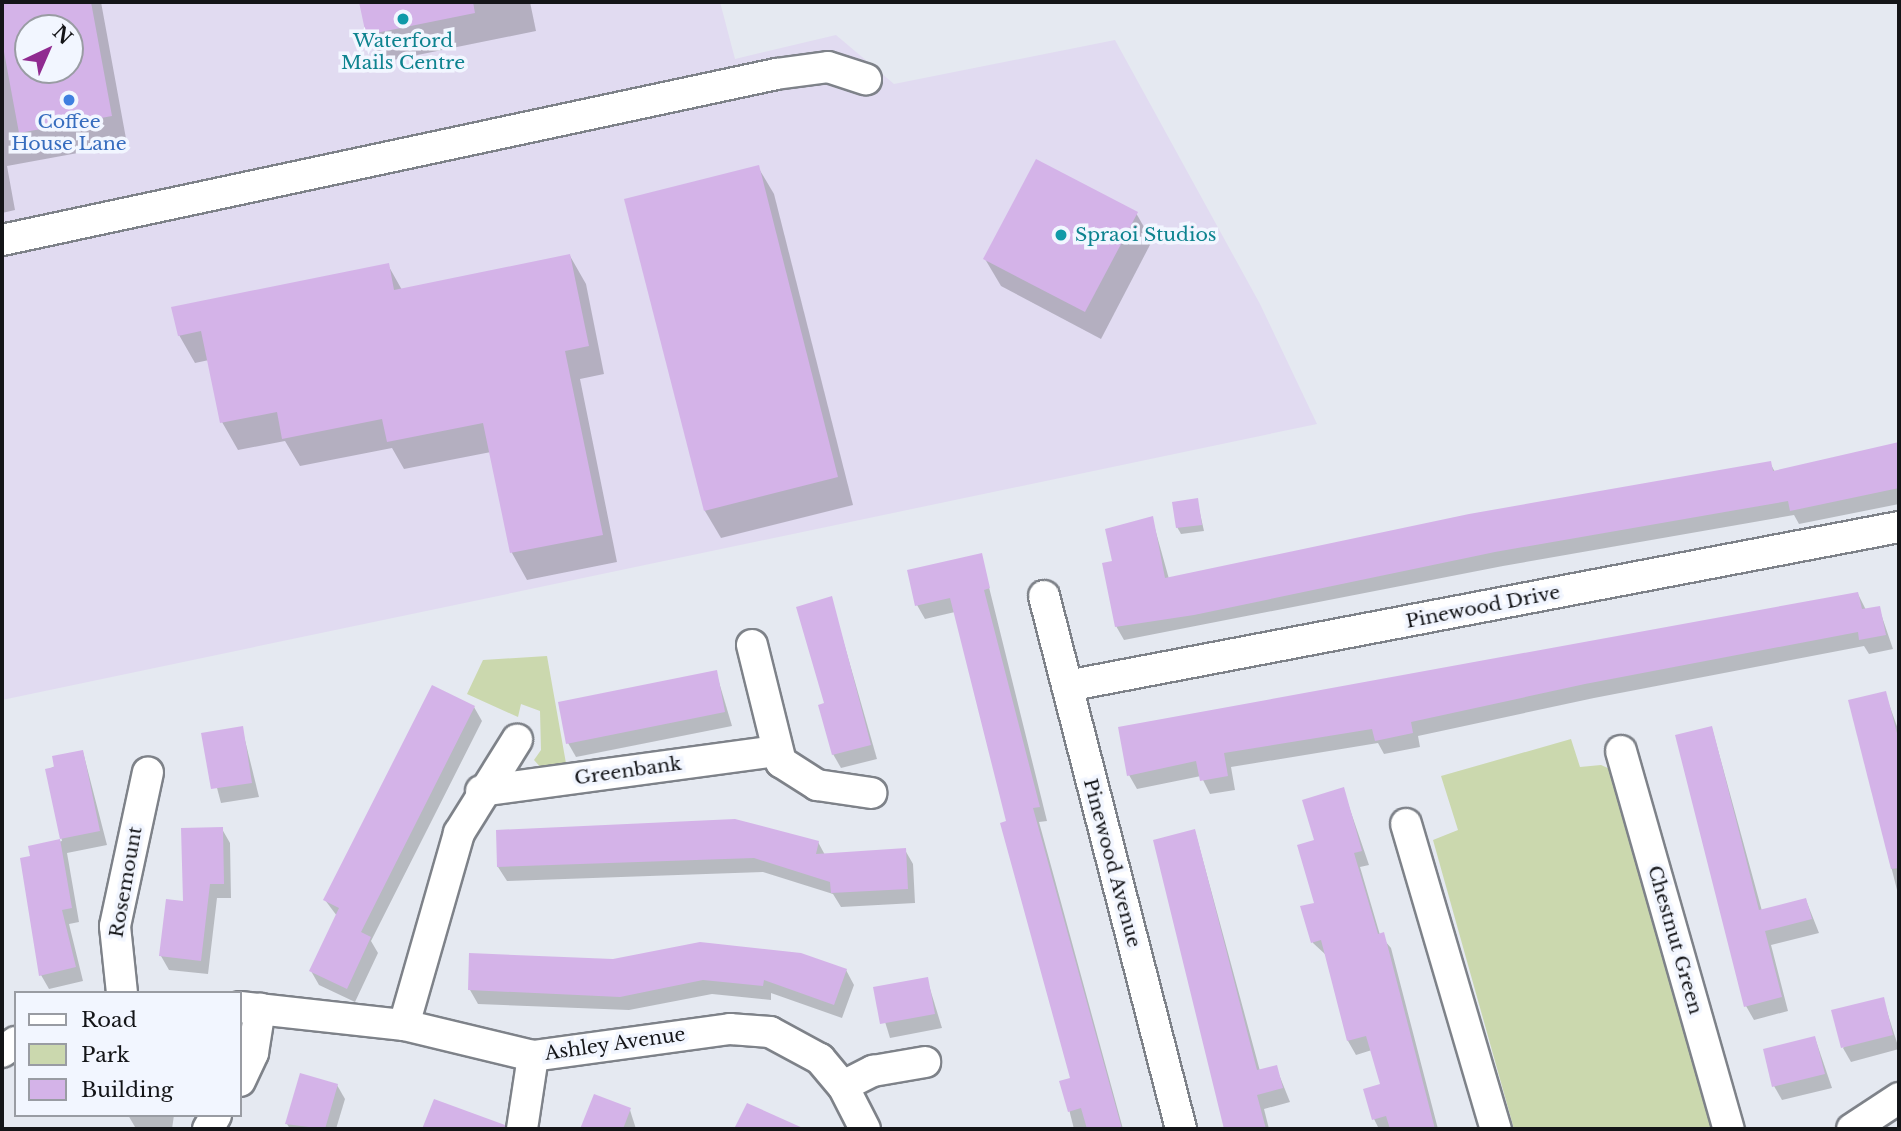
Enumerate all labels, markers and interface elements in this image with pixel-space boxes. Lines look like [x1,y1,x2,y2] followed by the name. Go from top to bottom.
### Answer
[395,11,411,27] marker: Waterford Mails Centre
[14,14,84,84] north arrow
[48,20,77,49] text: N
[341,30,465,74] place label: Waterford Mails Centre
[61,92,77,108] marker: Coffee House Lane
[11,111,127,155] place label: Coffee House Lane
[1075,224,1216,246] place label: Spraoi Studios
[1053,227,1069,243] marker: Spraoi Studios
[1404,581,1562,633] street label: Pinewood Drive
[573,752,683,790] street label: Greenbank
[1078,776,1146,950] street label: Pinewood Avenue
[105,825,147,939] street label: Rosemount
[1643,863,1707,1017] street label: Chestnut Green
[14,991,242,1117] legend
[81,1007,137,1033] text: Road
[543,1023,687,1065] street label: Ashley Avenue
[81,1042,130,1068] text: Park
[81,1077,173,1103] text: Building

